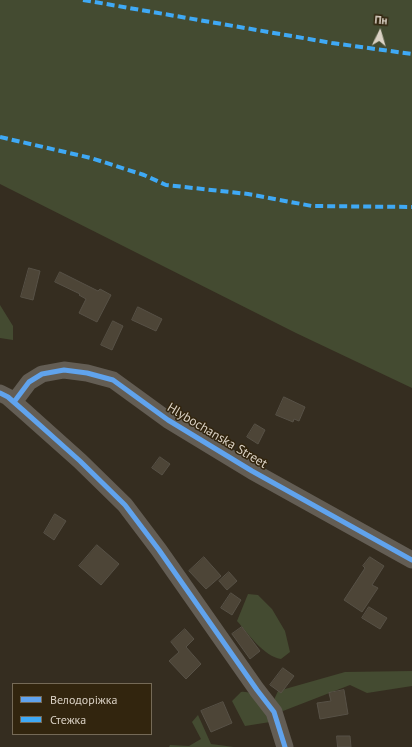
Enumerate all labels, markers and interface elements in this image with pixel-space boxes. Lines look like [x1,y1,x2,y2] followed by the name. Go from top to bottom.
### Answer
[360,12,400,52] north arrow
[374,13,388,28] text: Пн
[164,400,270,472] street label: Hlybochanska Street
[12,683,152,735] legend
[50,692,117,707] text: Велодоріжка
[50,712,86,727] text: Стежка

